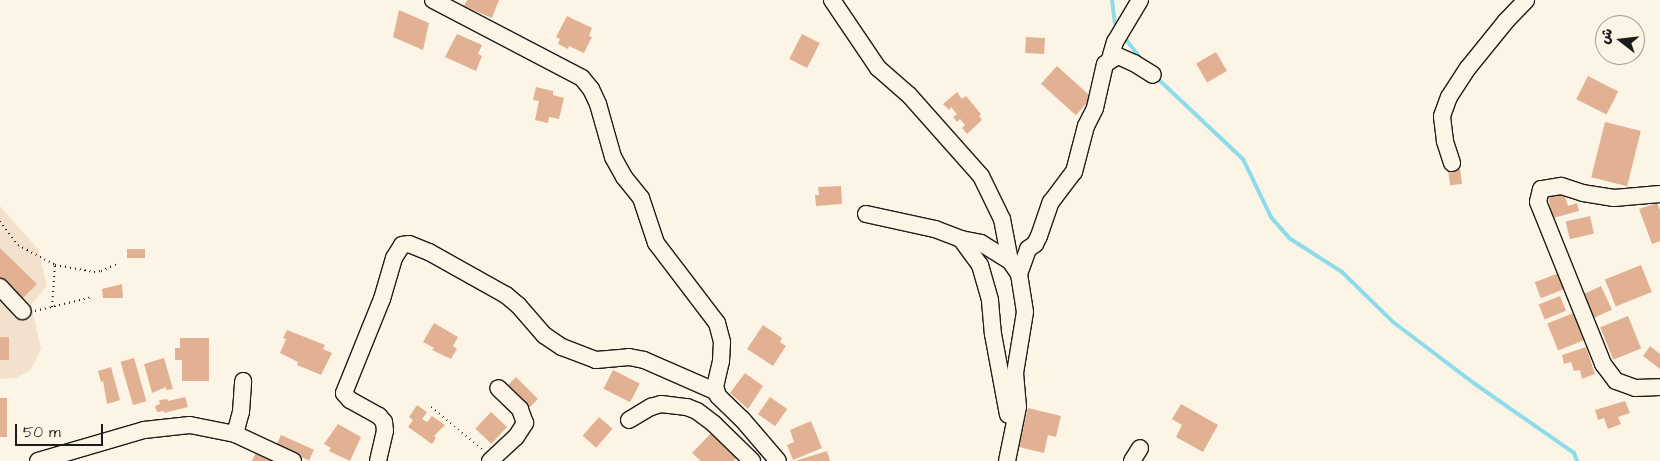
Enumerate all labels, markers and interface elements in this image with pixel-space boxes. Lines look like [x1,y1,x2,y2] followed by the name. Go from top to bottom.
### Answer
[1595,15,1645,65] north arrow
[1595,26,1618,46] text: ش
[18,414,105,446] scale bar
[23,422,61,443] text: 50 m

